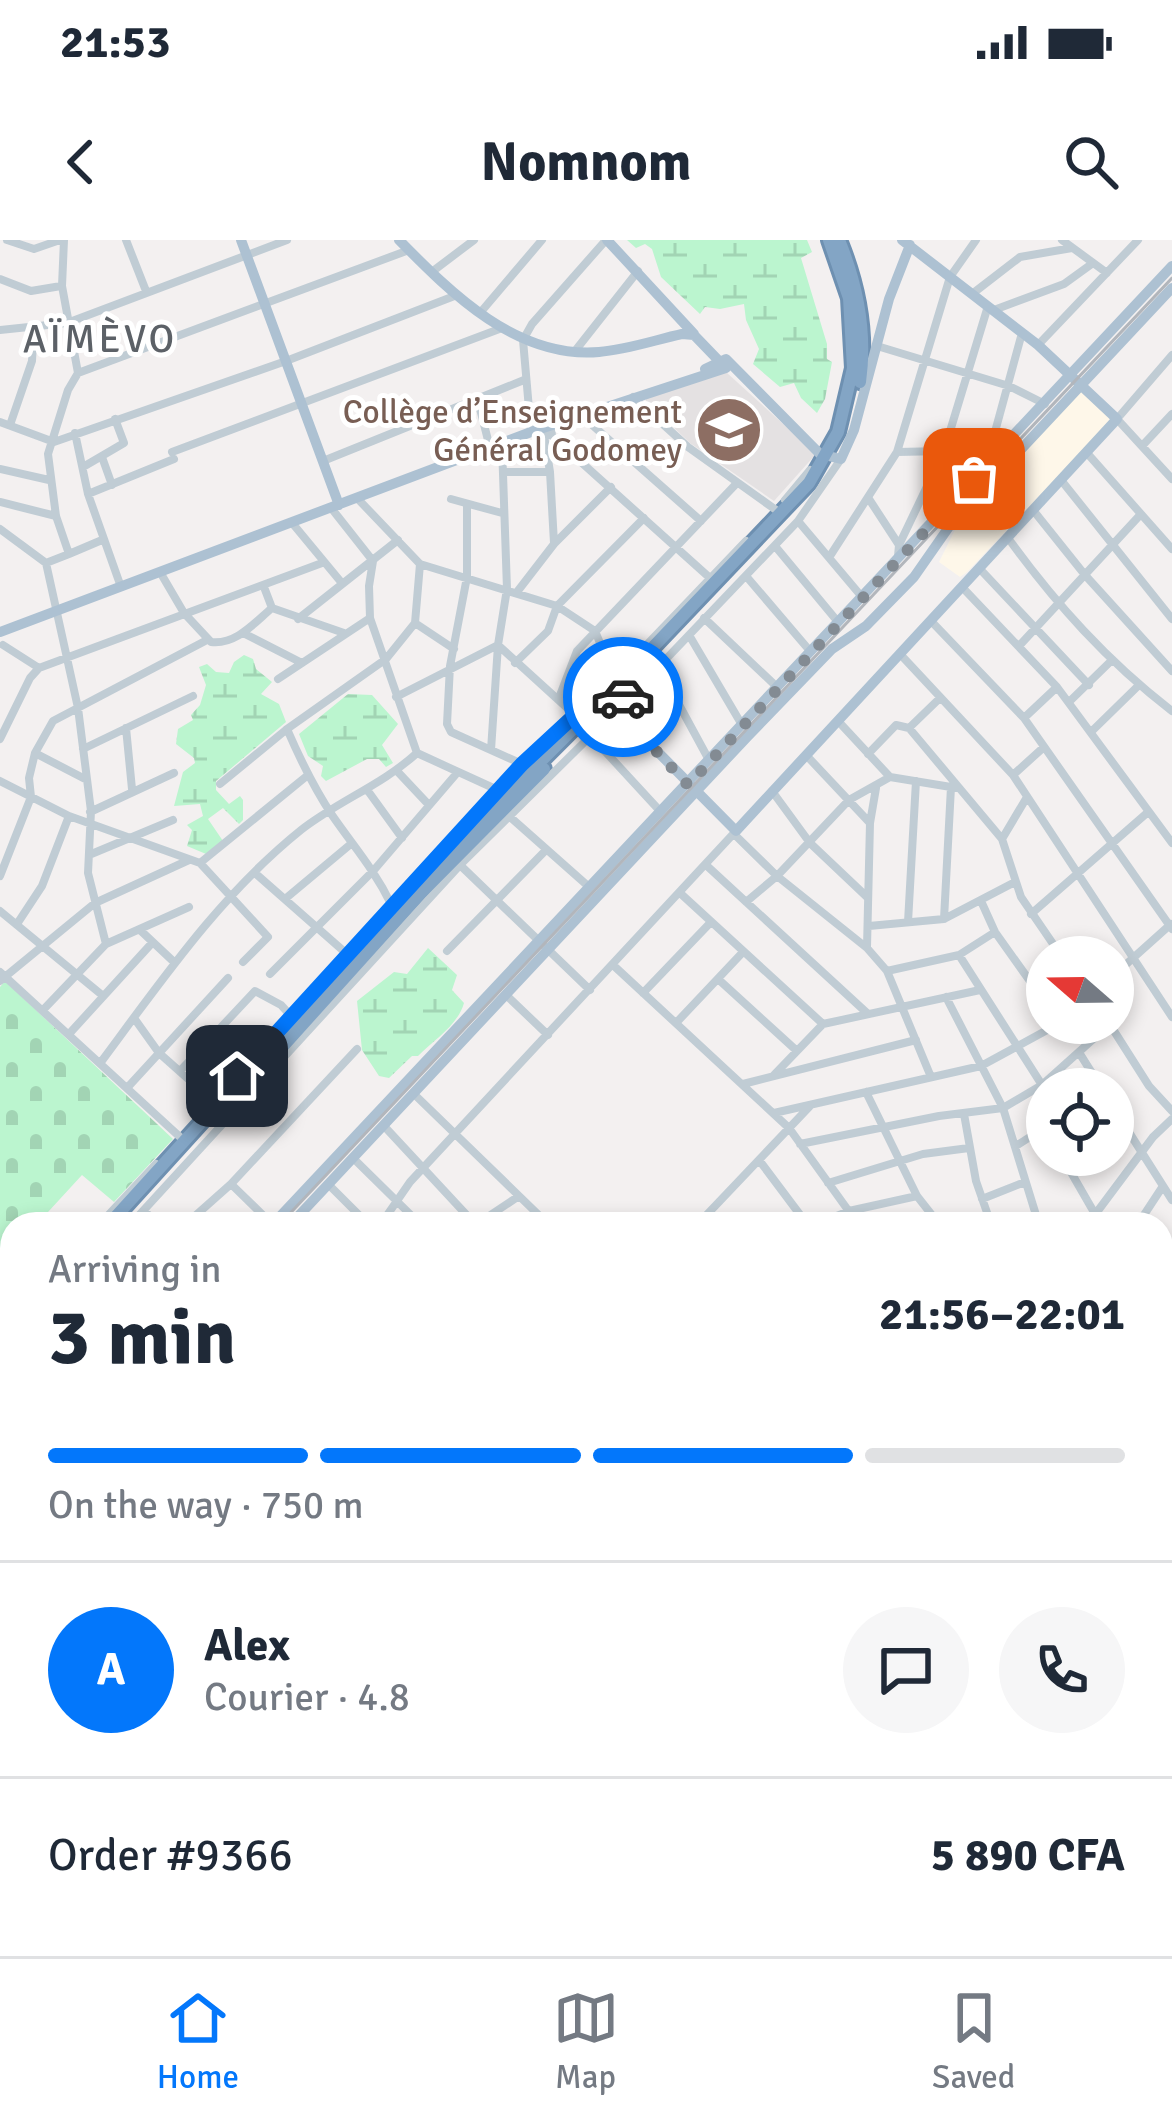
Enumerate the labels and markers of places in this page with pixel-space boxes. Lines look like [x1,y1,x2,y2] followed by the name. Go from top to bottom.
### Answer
[343,392,683,471] place label: Collège d’Enseignement Général Godomey
[694,395,764,465] school or university icon: Collège d’Enseignement Général Godomey
[923,428,1025,530] pin
[186,1025,288,1127] pin

